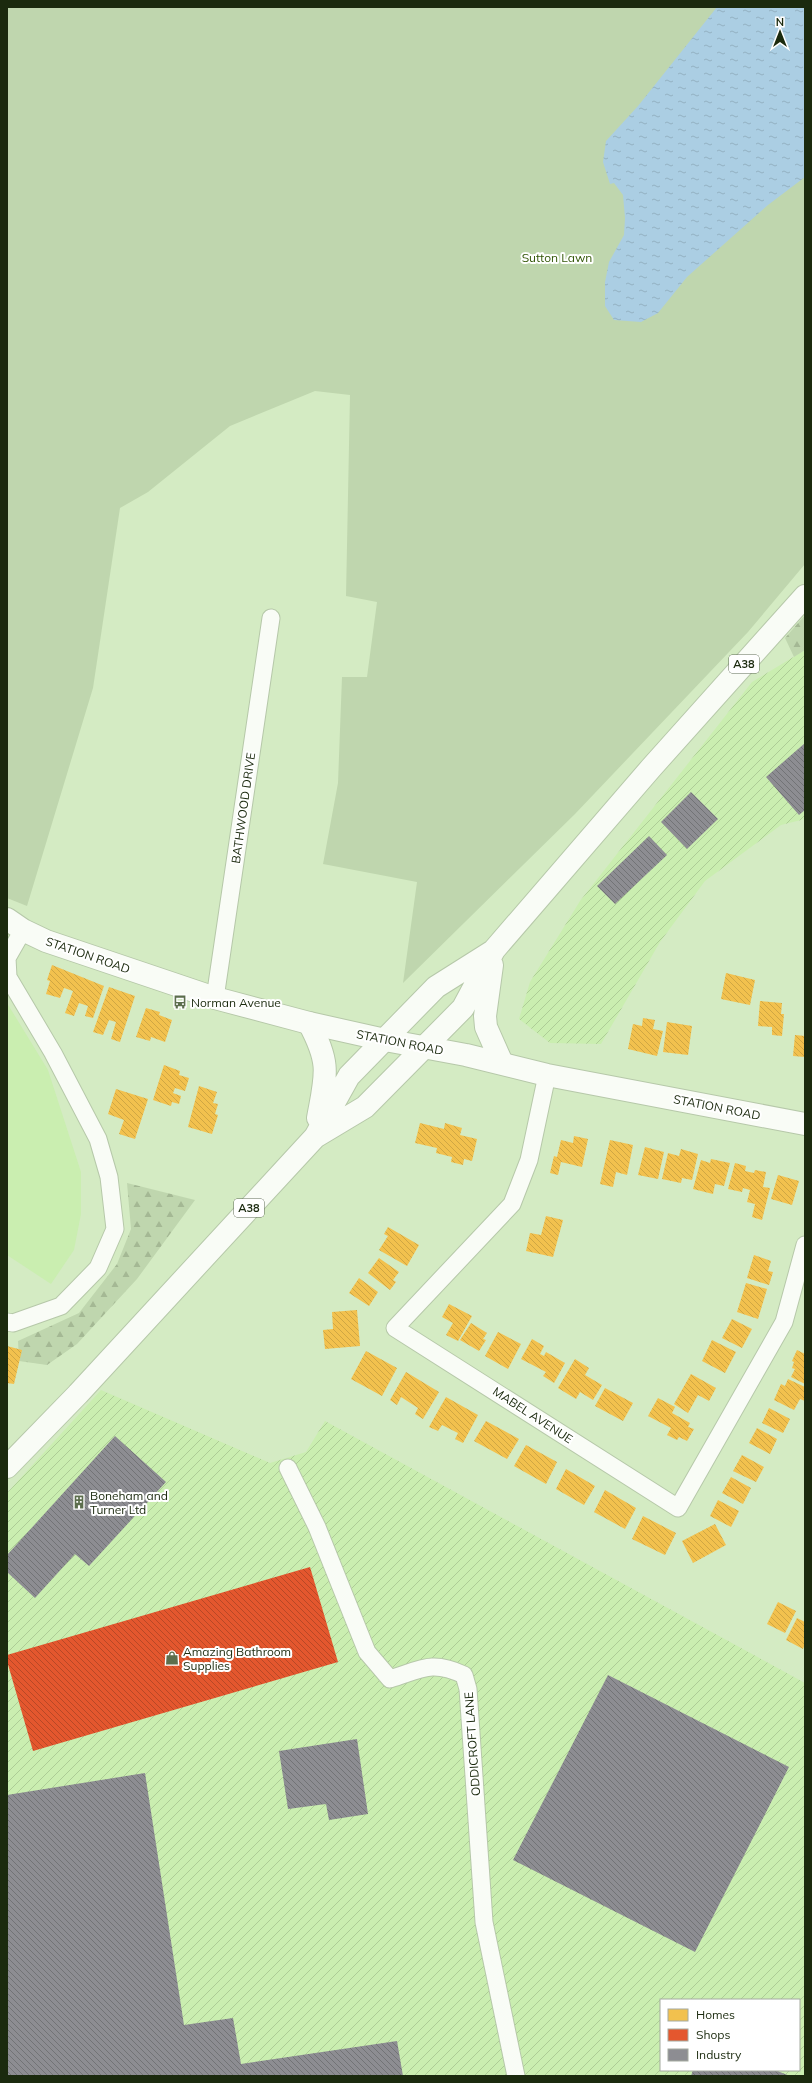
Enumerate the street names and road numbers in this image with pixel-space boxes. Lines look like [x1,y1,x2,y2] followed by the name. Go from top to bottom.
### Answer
[729,655,759,673] road number: A38
[228,752,258,864] street label: BATHWOOD DRIVE
[44,934,132,976] street label: STATION ROAD
[355,1026,445,1058] street label: STATION ROAD
[672,1091,762,1123] street label: STATION ROAD
[234,1199,264,1217] road number: A38
[490,1384,576,1446] street label: MABEL AVENUE
[461,1691,483,1797] street label: ODDICROFT LANE

